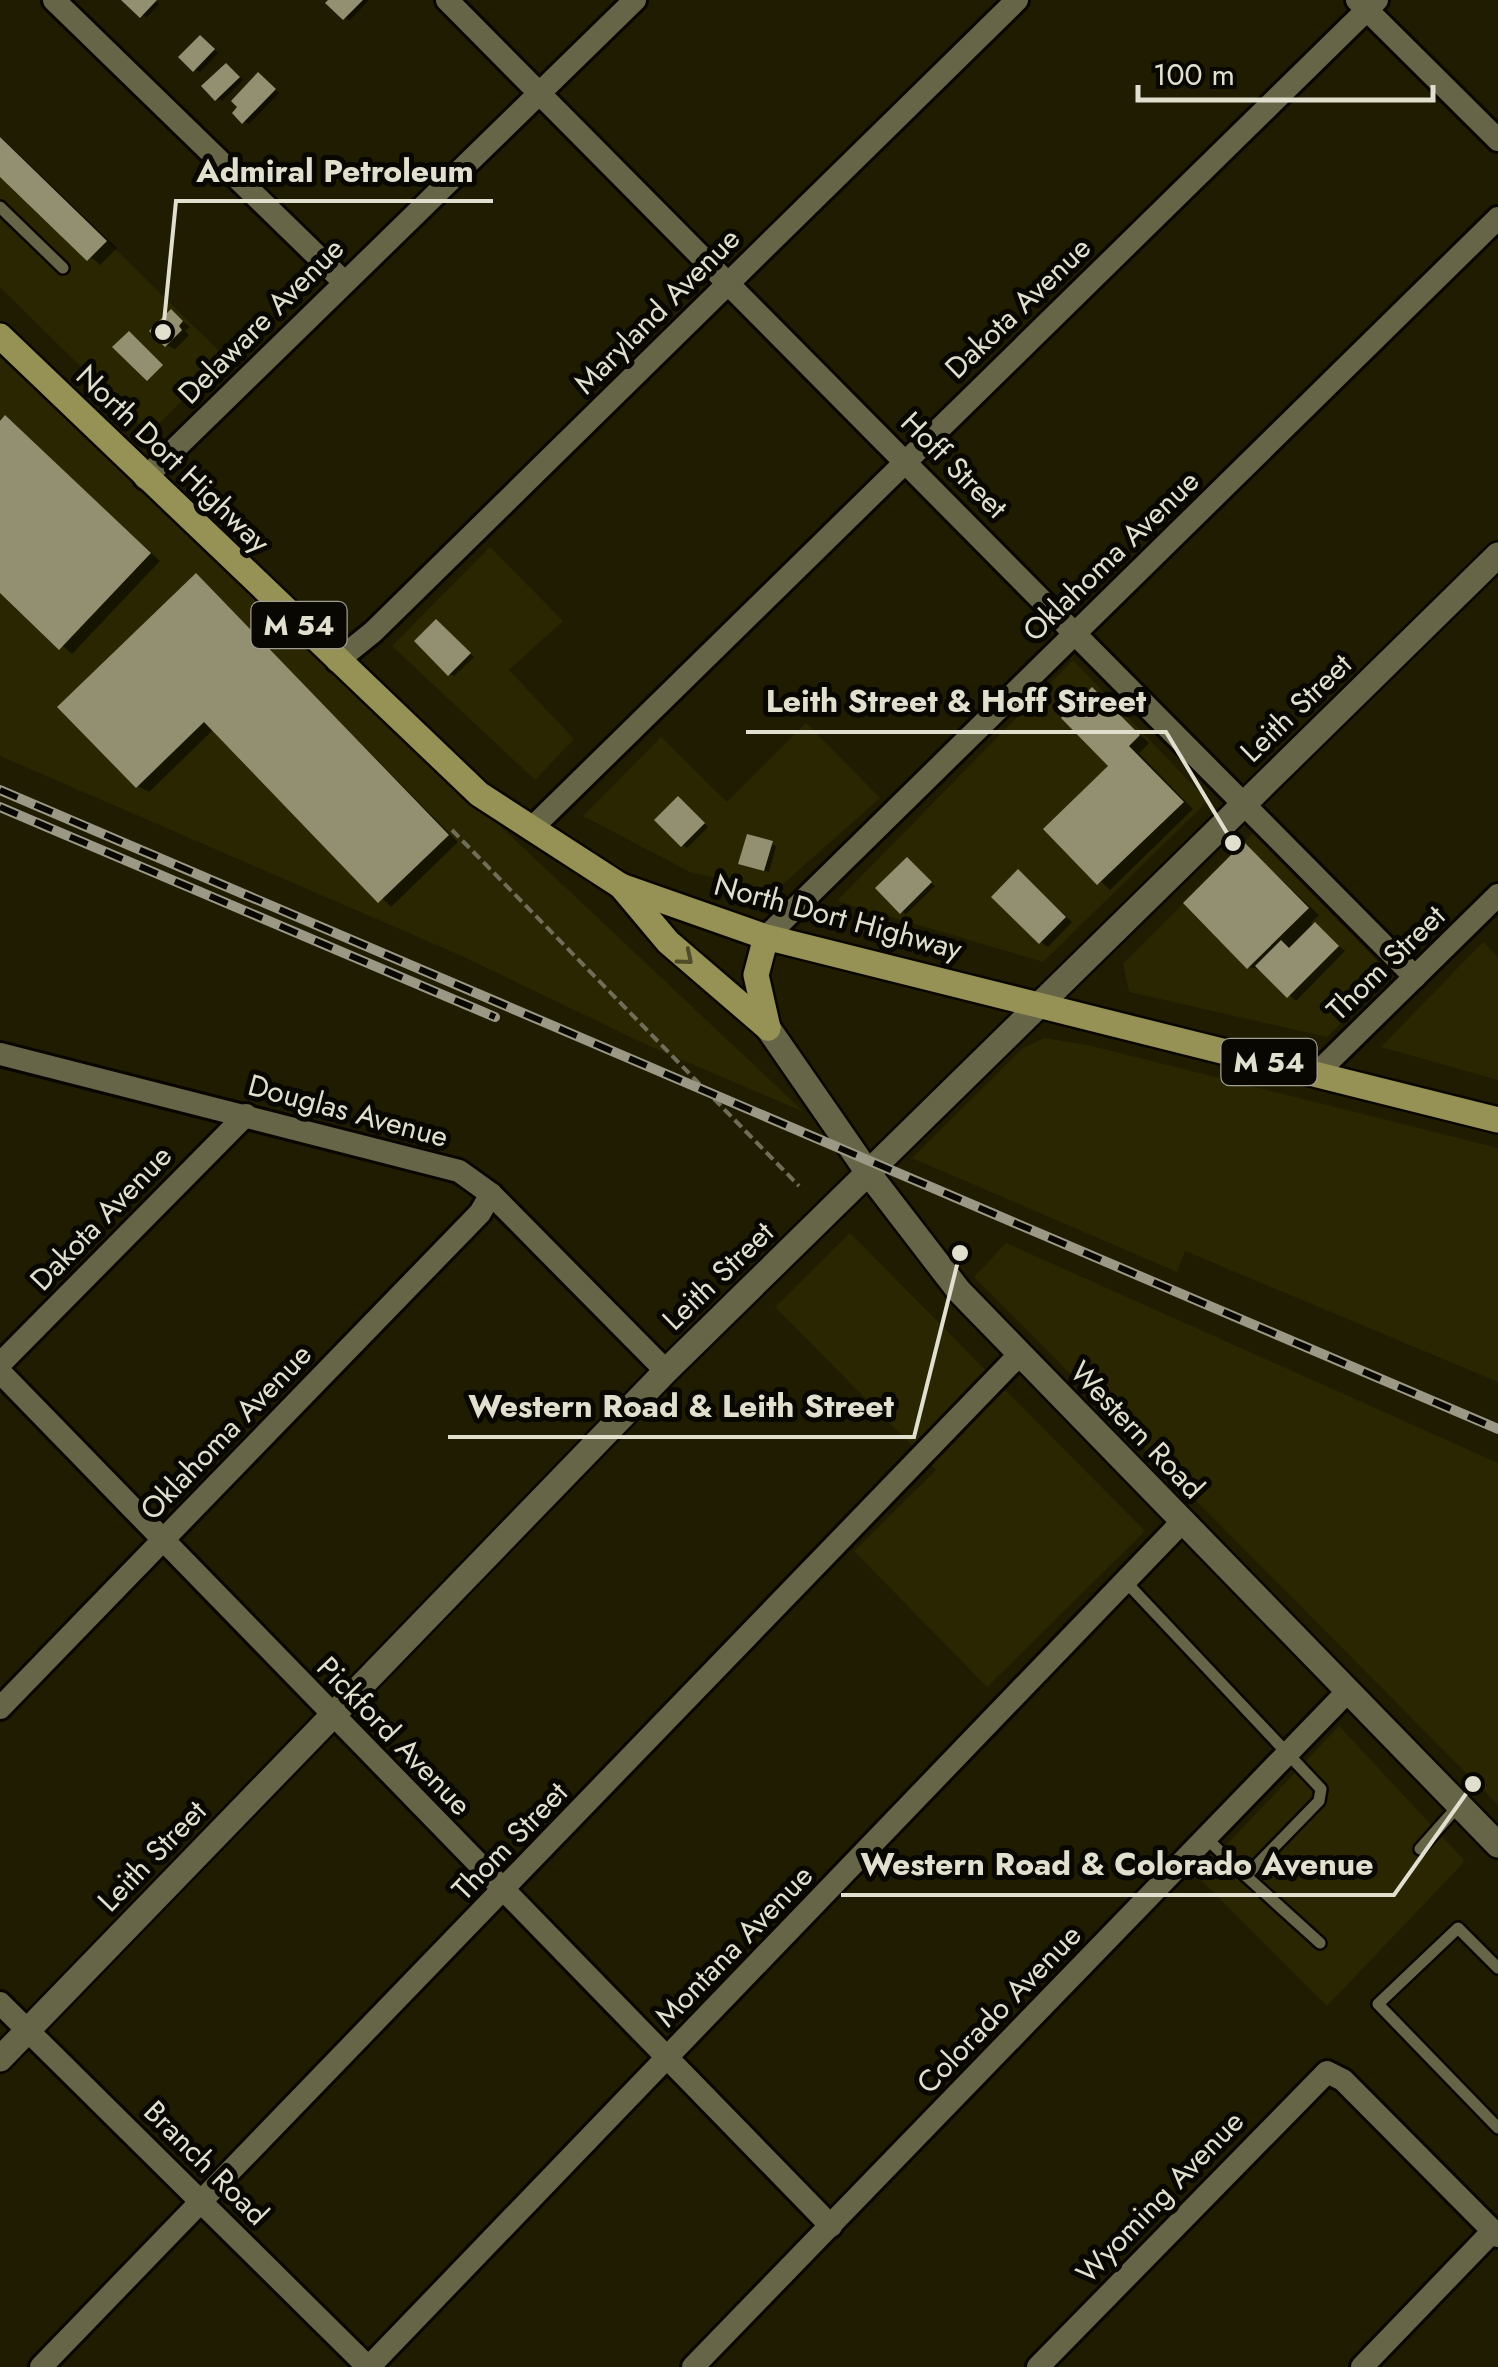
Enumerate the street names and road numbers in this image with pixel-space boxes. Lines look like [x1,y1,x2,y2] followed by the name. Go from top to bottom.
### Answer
[564,218,750,404] street label: Maryland Avenue
[935,227,1100,388] street label: Dakota Avenue
[168,228,353,413] street label: Delaware Avenue
[67,355,281,563] street label: North Dort Highway
[891,402,1018,528] street label: Hoff Street
[1013,460,1209,651] street label: Oklahoma Avenue
[252,602,346,648] road number: M 54
[1230,643,1362,772] street label: Leith Street
[709,863,968,970] street label: North Dort Highway
[1317,894,1455,1030] street label: Thom Street
[1222,1039,1316,1085] road number: M 54
[243,1063,453,1158] street label: Douglas Avenue
[20,1135,181,1300] street label: Dakota Avenue
[652,1211,784,1340] street label: Leith Street
[130,1334,321,1530] street label: Oklahoma Avenue
[1060,1351,1214,1508] street label: Western Road
[307,1646,482,1825] street label: Pickford Avenue
[442,1771,578,1910] street label: Thom Street
[87,1790,216,1921] street label: Leith Street
[645,1855,822,2036] street label: Montana Avenue
[906,1914,1091,2103] street label: Colorado Avenue
[134,2091,278,2235] street label: Branch Road
[1066,2101,1253,2293] street label: Wyoming Avenue

